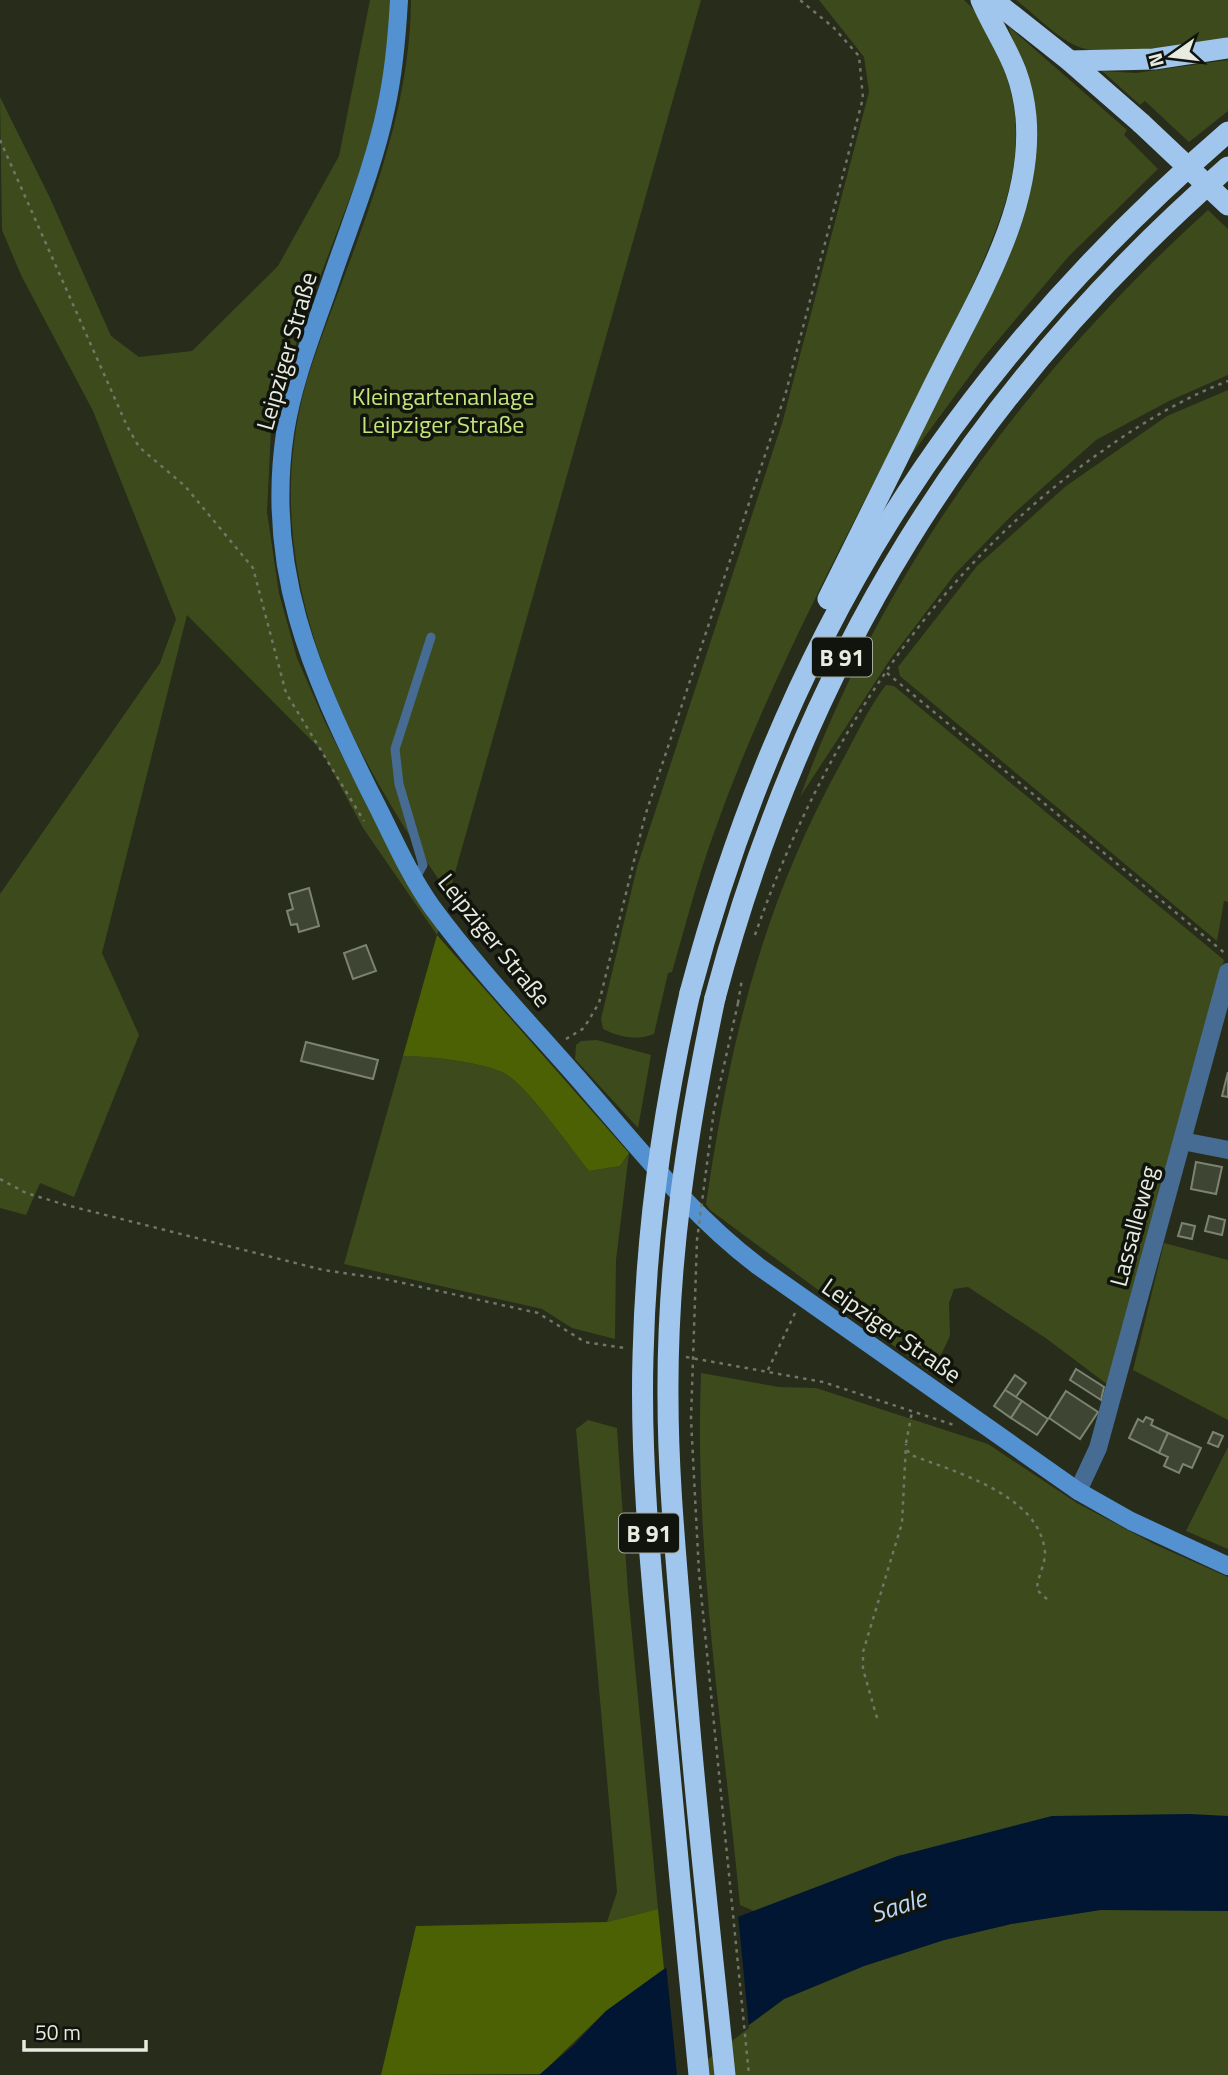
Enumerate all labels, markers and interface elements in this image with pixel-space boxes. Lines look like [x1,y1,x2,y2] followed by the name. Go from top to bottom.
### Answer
[1137,21,1207,91] north arrow
[1139,50,1171,70] text: N
[246,268,326,434] street label: Leipziger Straße
[352,378,534,442] park label: Kleingartenanlage Leipziger Straße
[812,638,872,677] road number: B 91
[430,865,560,1015] street label: Leipziger Straße
[1100,1162,1166,1290] street label: Lassalleweg
[815,1269,969,1391] street label: Leipziger Straße
[619,1514,679,1552] road number: B 91
[865,1877,933,1932] water label: Saale
[24,2008,147,2052] scale bar
[35,2016,81,2048] text: 50 m

